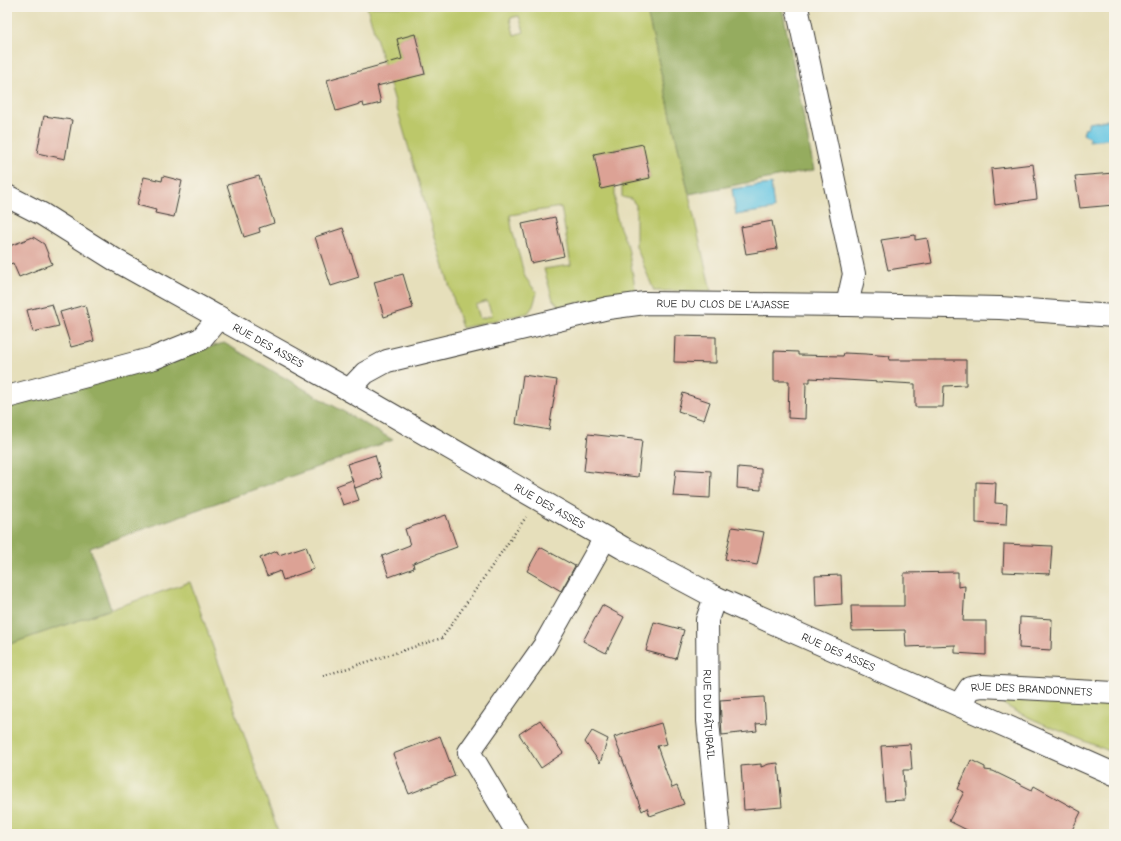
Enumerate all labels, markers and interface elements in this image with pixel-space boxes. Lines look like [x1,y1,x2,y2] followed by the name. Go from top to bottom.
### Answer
[656,297,790,311] street label: RUE DU CLOS DE L'AJASSE
[230,321,306,370] street label: RUE DES ASSES
[512,481,587,532] street label: RUE DES ASSES
[800,630,877,674] street label: RUE DES ASSES
[700,670,718,761] street label: RUE DU PÂTURAIL
[970,680,1093,699] street label: RUE DES BRANDONNETS

